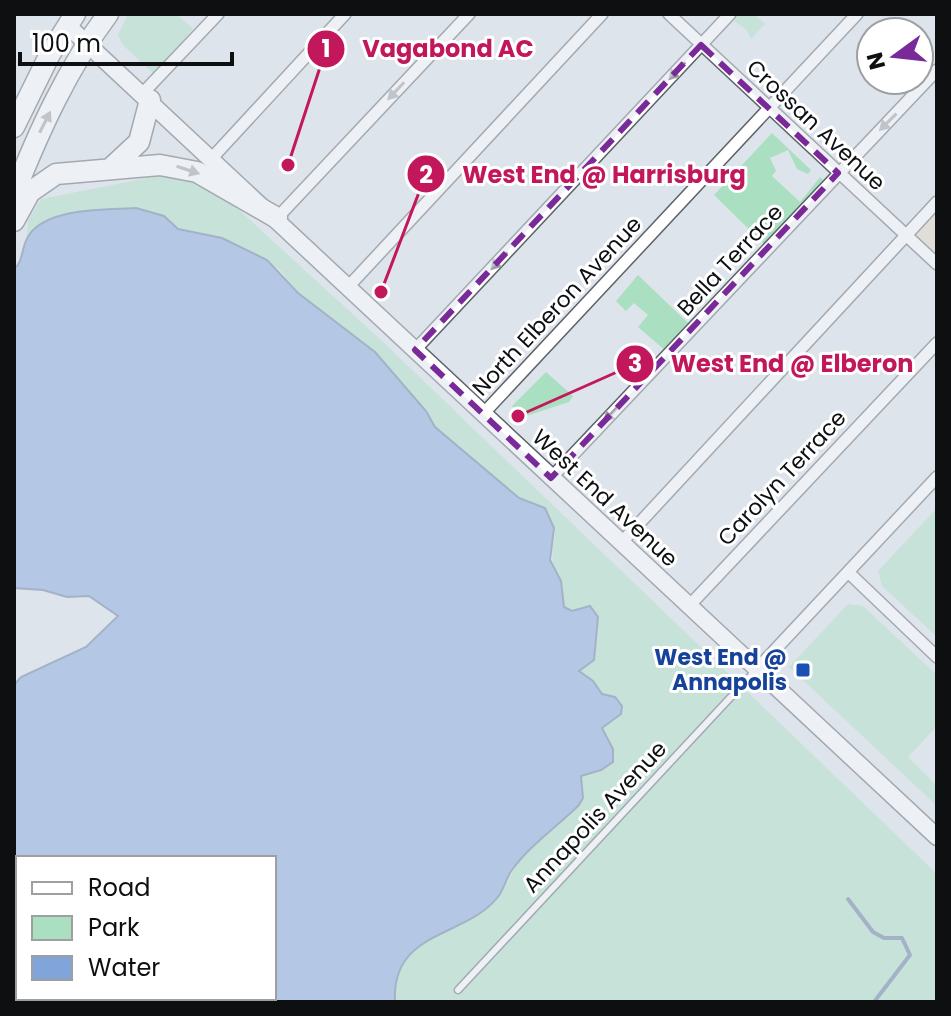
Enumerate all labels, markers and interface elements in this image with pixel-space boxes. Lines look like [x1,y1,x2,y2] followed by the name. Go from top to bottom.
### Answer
[20,16,232,66] scale bar
[855,16,935,96] north arrow
[306,25,549,73] callout: Vagabond AC
[32,27,101,60] text: 100 m
[321,32,331,65] text: 1
[362,32,534,65] text: Vagabond AC
[859,49,893,73] text: N
[740,52,892,198] street label: Crossan Avenue
[668,62,686,81] one-way arrow
[387,81,406,100] one-way arrow
[38,111,51,134] one-way arrow
[879,112,898,131] one-way arrow
[406,150,762,198] callout: West End @ Harrisburg
[419,158,433,191] text: 2
[462,158,746,191] text: West End @ Harrisburg
[177,164,201,177] one-way arrow
[670,197,790,323] street label: Bella Terrace
[465,209,649,403] street label: North Elberon Avenue
[490,251,508,270] one-way arrow
[615,340,930,388] callout: West End @ Elberon
[628,347,642,380] text: 3
[671,347,913,380] text: West End @ Elberon
[604,403,622,422] one-way arrow
[711,403,853,553] street label: Carolyn Terrace
[525,422,685,574] street label: West End Avenue
[654,642,787,698] place label: West End @ Annapolis
[794,661,812,679] marker: West End @ Annapolis
[516,734,674,900] street label: Annapolis Avenue
[16,856,276,1000] legend
[88,871,150,904] text: Road
[88,911,140,944] text: Park
[88,951,160,984] text: Water

